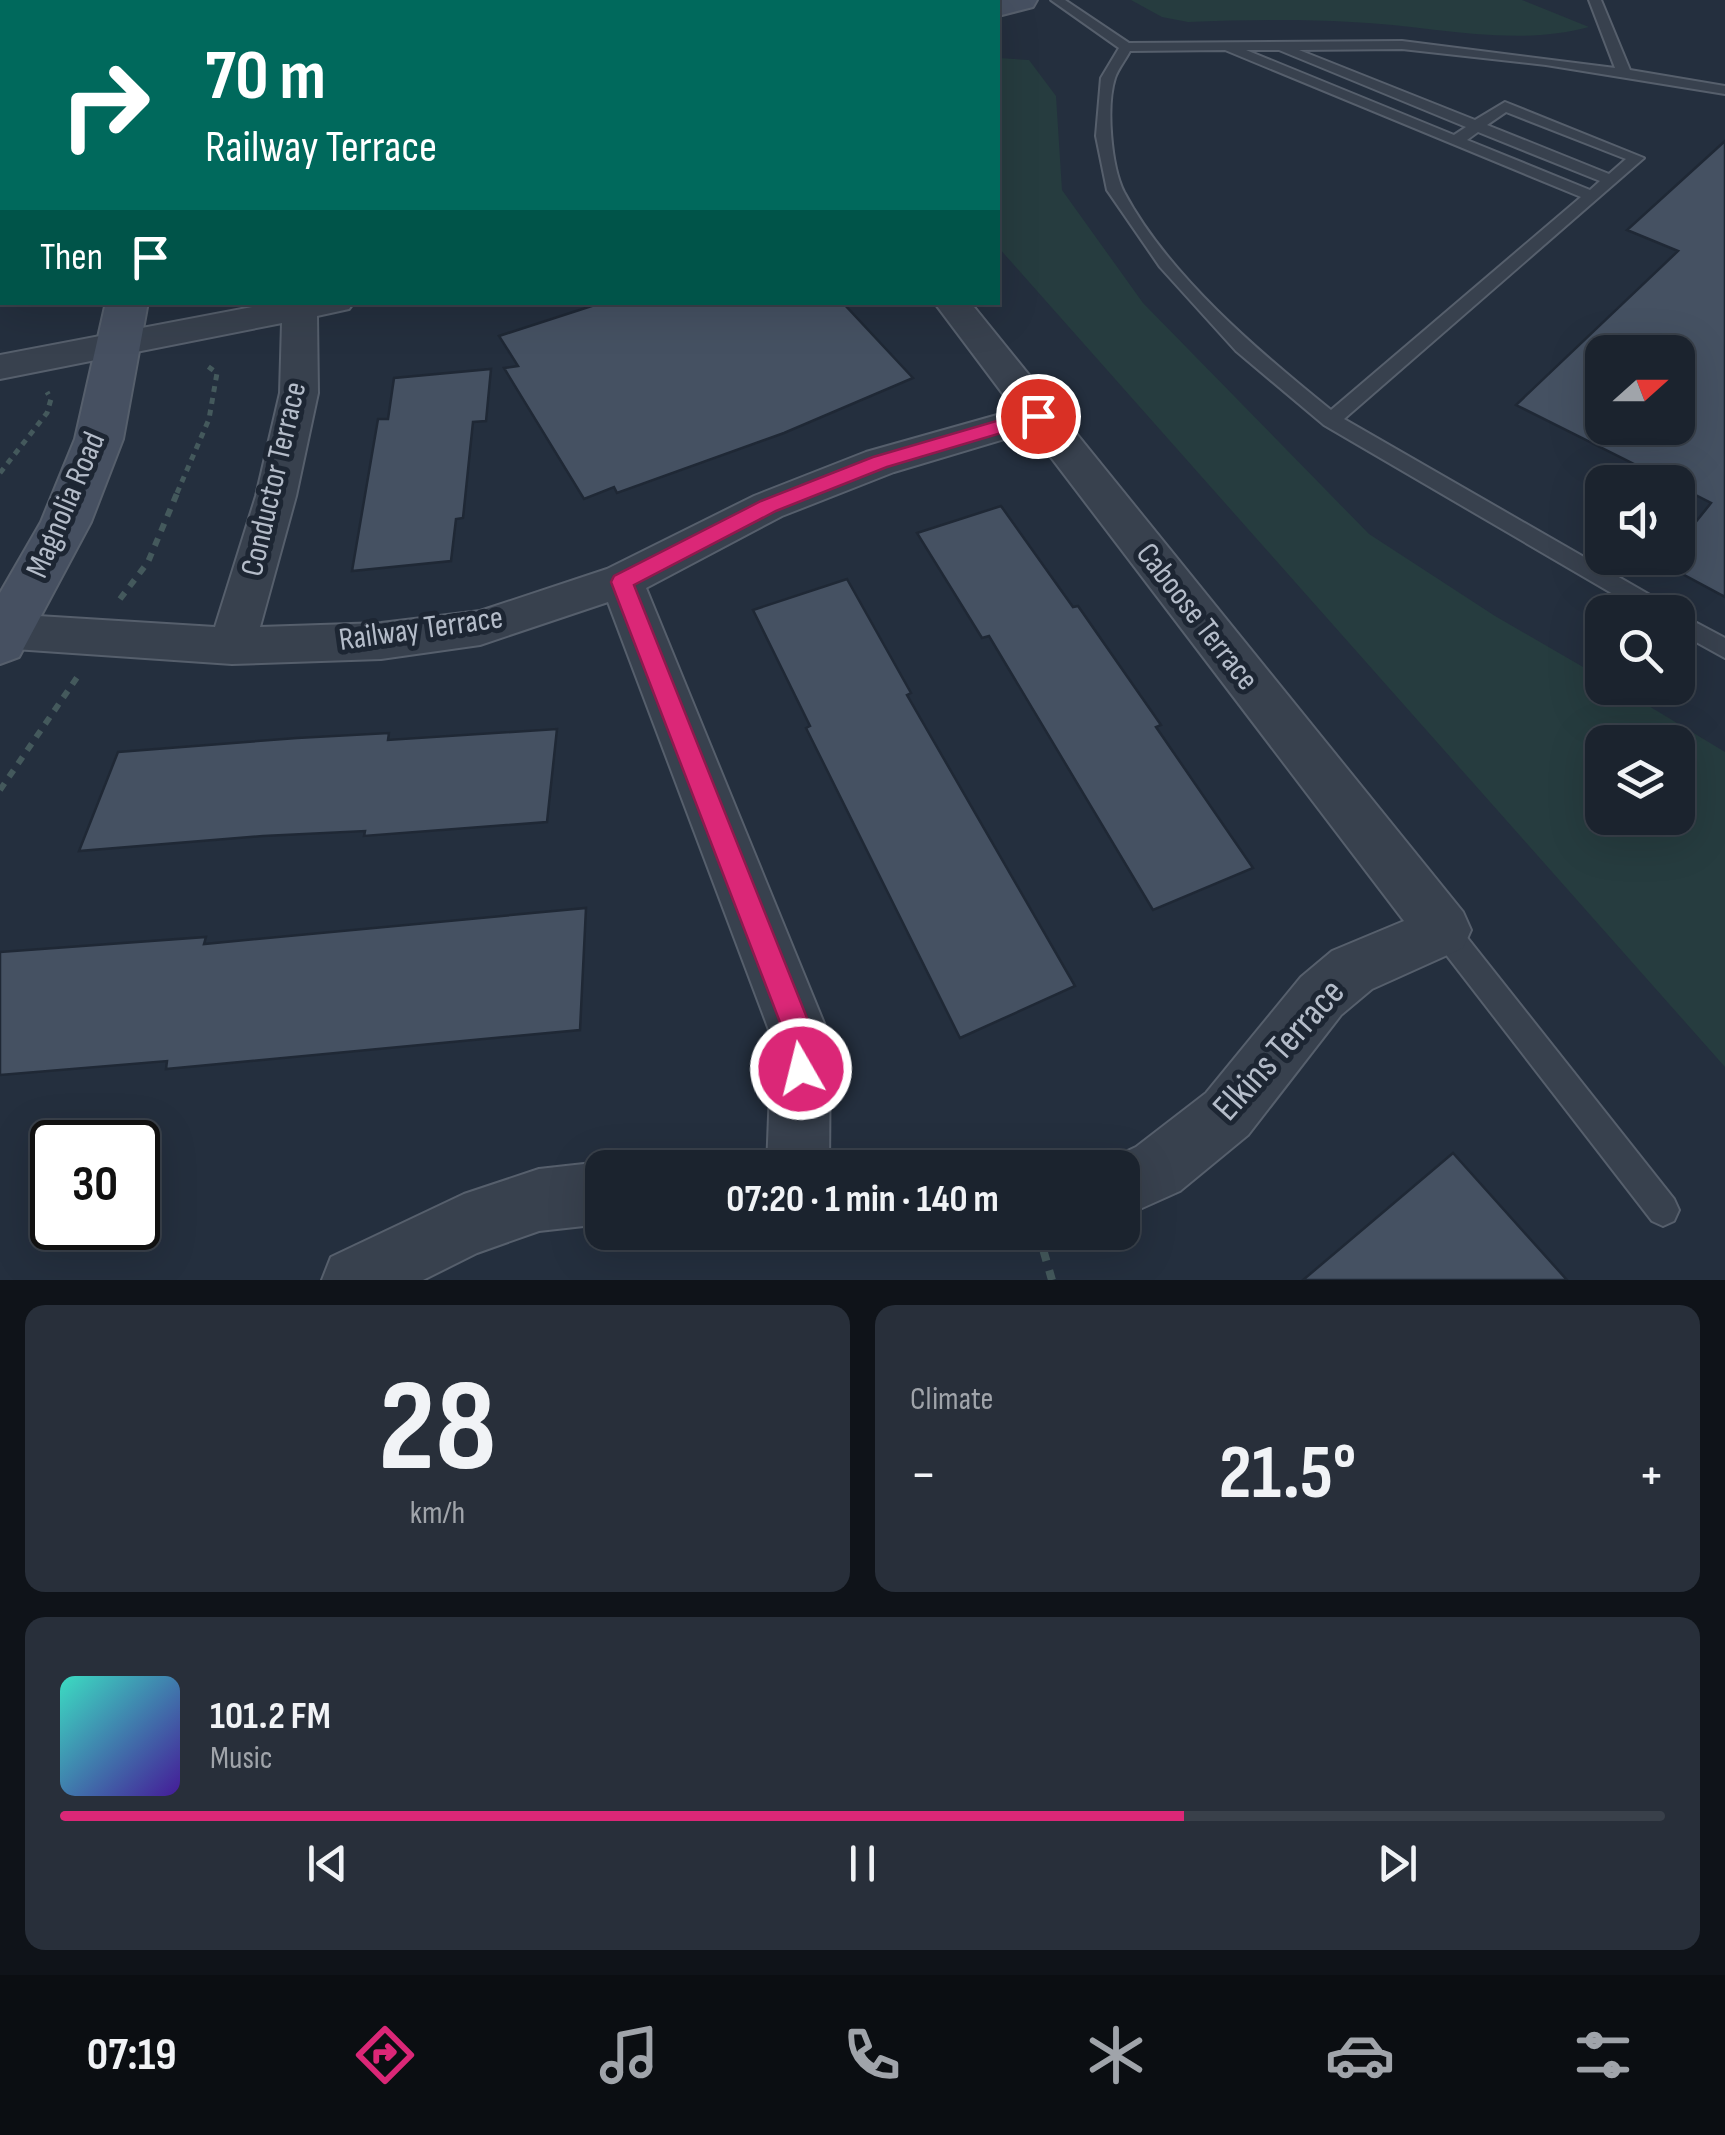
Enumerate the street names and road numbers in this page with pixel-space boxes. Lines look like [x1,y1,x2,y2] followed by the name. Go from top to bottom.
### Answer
[233,378,315,580] street label: Conductor Terrace
[18,426,114,584] street label: Magnolia Road
[1127,536,1267,698] street label: Caboose Terrace
[337,598,505,660] street label: Railway Terrace
[1204,970,1354,1130] street label: Elkins Terrace

